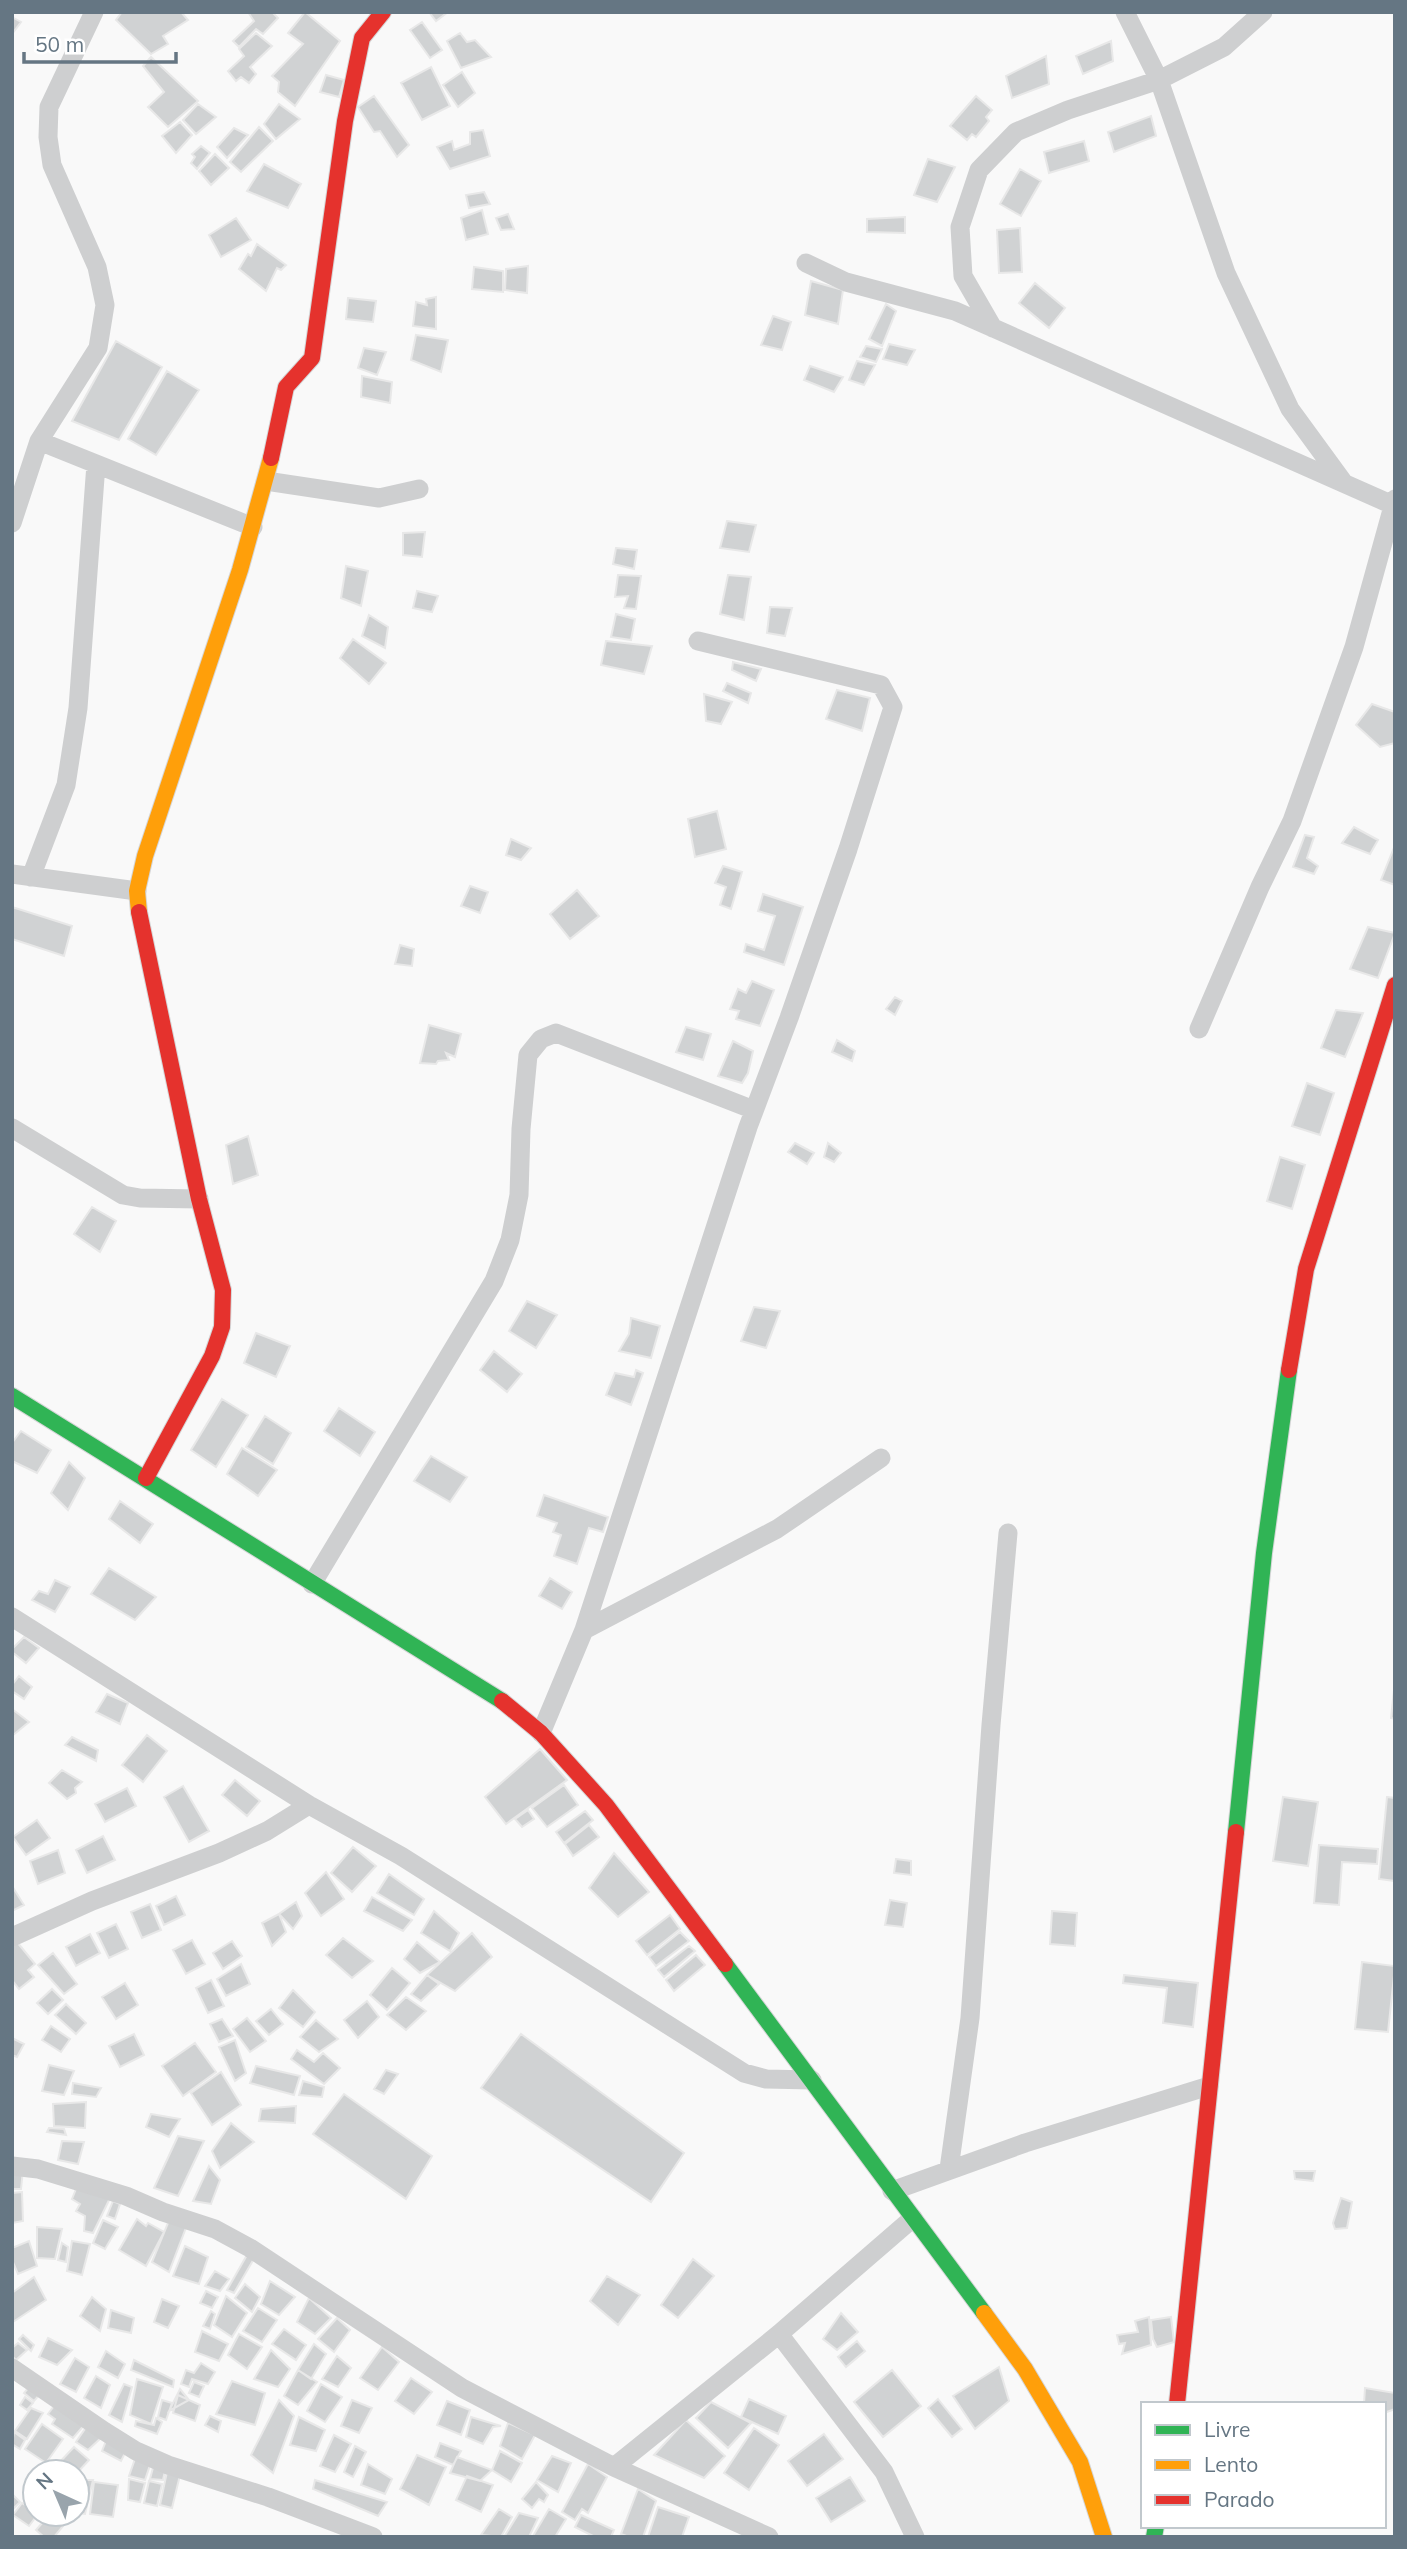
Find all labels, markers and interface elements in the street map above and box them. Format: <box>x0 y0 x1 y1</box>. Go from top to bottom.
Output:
scale bar <box>24 21 177 65</box>
text: 50 m <box>35 31 84 57</box>
legend <box>1141 2402 1386 2528</box>
text: Livre <box>1204 2416 1251 2442</box>
text: Lento <box>1204 2451 1258 2477</box>
north arrow <box>21 2458 91 2528</box>
text: N <box>31 2467 58 2494</box>
text: Parado <box>1204 2486 1274 2512</box>

